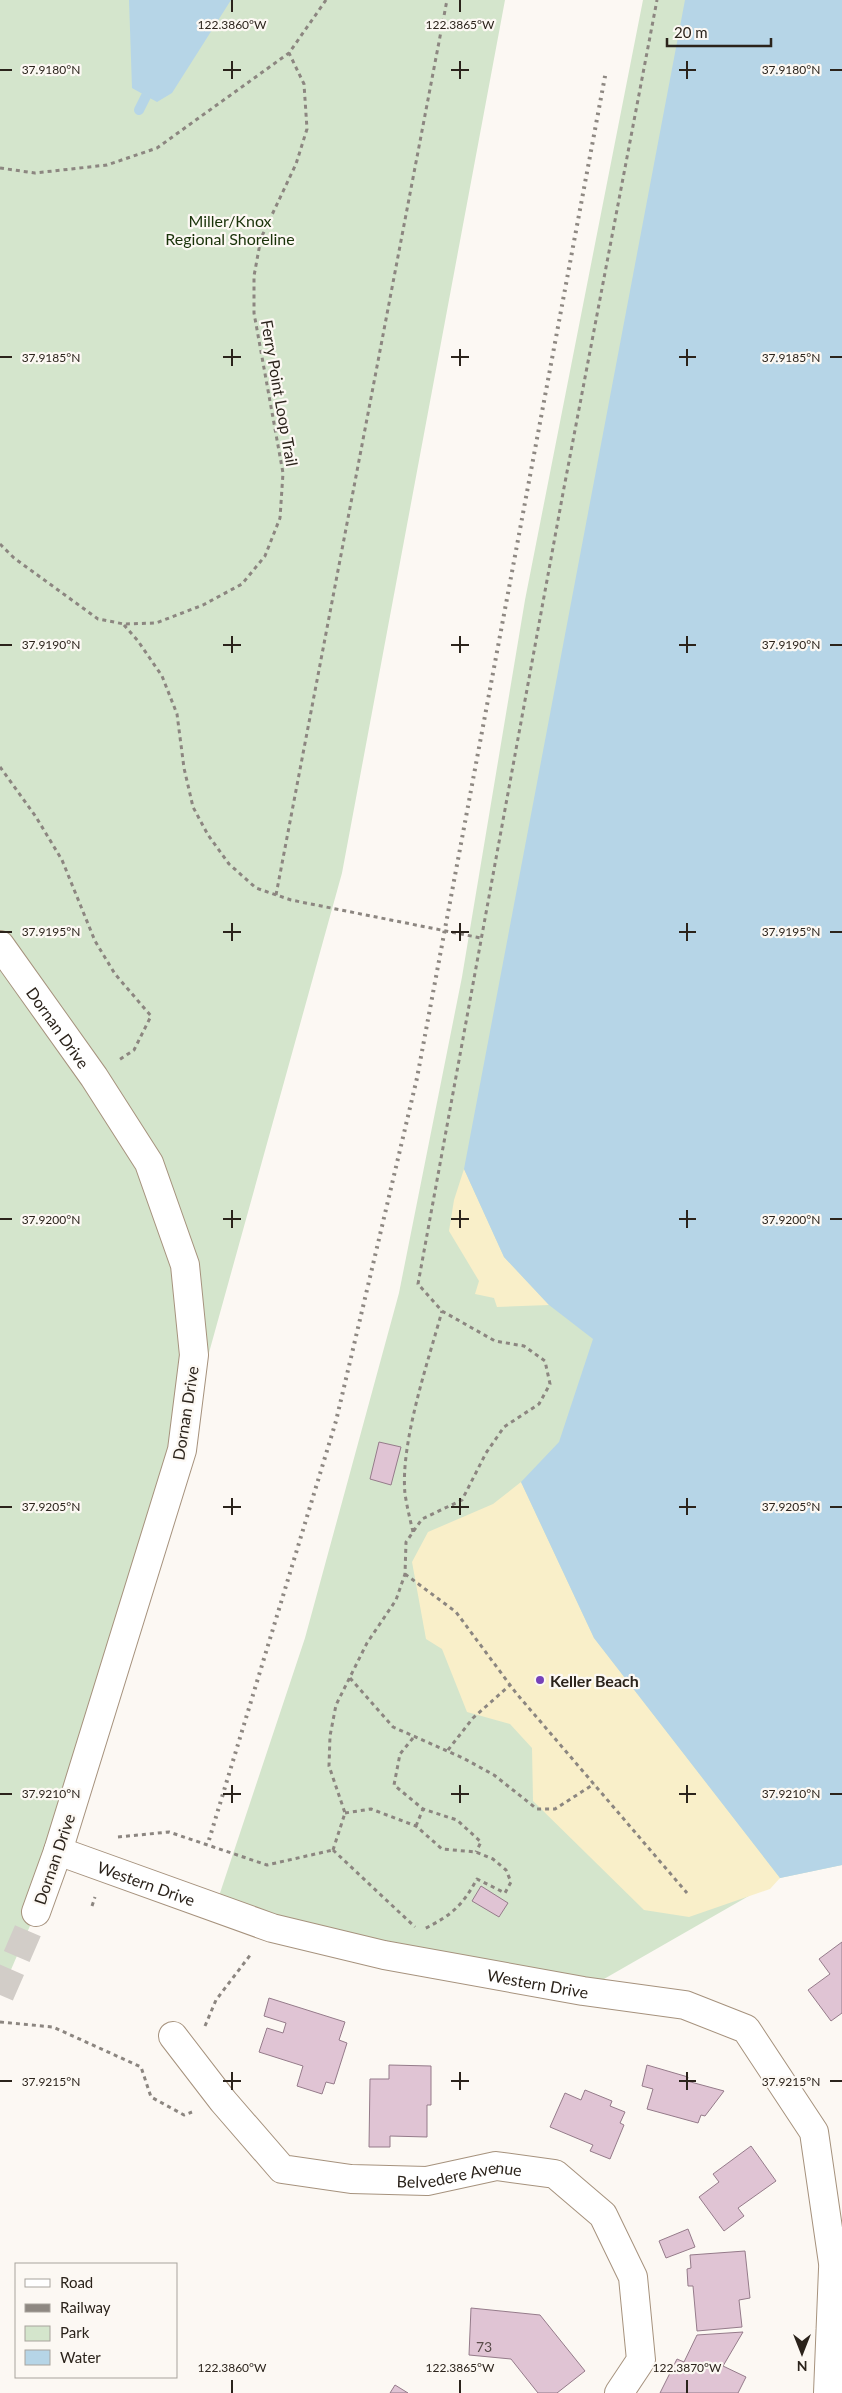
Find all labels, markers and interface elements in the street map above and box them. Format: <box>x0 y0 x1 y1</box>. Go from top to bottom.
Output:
scale bar <box>667 15 771 47</box>
text: 122.3860°W <box>198 17 267 32</box>
text: 122.3865°W <box>426 17 495 32</box>
text: 20 m <box>674 23 708 41</box>
text: 37.9180°N <box>22 62 80 77</box>
text: 37.9180°N <box>762 62 820 77</box>
park label: Miller/Knox Regional Shoreline <box>165 211 295 248</box>
street label: Ferry Point Loop Trail <box>258 318 302 468</box>
text: 37.9185°N <box>22 350 80 365</box>
text: 37.9185°N <box>762 350 820 365</box>
text: 37.9190°N <box>22 637 80 652</box>
text: 37.9190°N <box>762 637 820 652</box>
text: 37.9195°N <box>22 924 80 939</box>
text: 37.9195°N <box>762 924 820 939</box>
street label: Dornan Drive <box>23 983 94 1072</box>
text: 37.9200°N <box>22 1212 80 1227</box>
text: 37.9200°N <box>762 1212 820 1227</box>
street label: Dornan Drive <box>168 1365 202 1461</box>
text: 37.9205°N <box>22 1499 80 1514</box>
text: 37.9205°N <box>762 1499 820 1514</box>
place label: Keller Beach <box>550 1671 639 1690</box>
marker: Keller Beach <box>534 1674 546 1686</box>
text: 37.9210°N <box>22 1786 80 1801</box>
text: 37.9210°N <box>762 1786 820 1801</box>
street label: Dornan Drive <box>30 1811 78 1907</box>
street label: Western Drive <box>95 1857 198 1909</box>
street label: Western Drive <box>486 1964 590 2001</box>
text: 37.9215°N <box>22 2074 80 2089</box>
text: 37.9215°N <box>762 2074 820 2089</box>
street label: Belvedere Avenue <box>397 2157 523 2191</box>
legend <box>15 2263 178 2378</box>
text: Road <box>60 2273 93 2291</box>
text: Railway <box>60 2298 111 2316</box>
text: Park <box>60 2323 90 2341</box>
north arrow <box>777 2328 827 2378</box>
house number: 73 <box>476 2338 492 2355</box>
text: Water <box>60 2348 101 2366</box>
text: N <box>797 2358 807 2375</box>
text: 122.3860°W <box>198 2360 267 2375</box>
text: 122.3865°W <box>426 2360 495 2375</box>
text: 122.3870°W <box>653 2360 722 2375</box>

